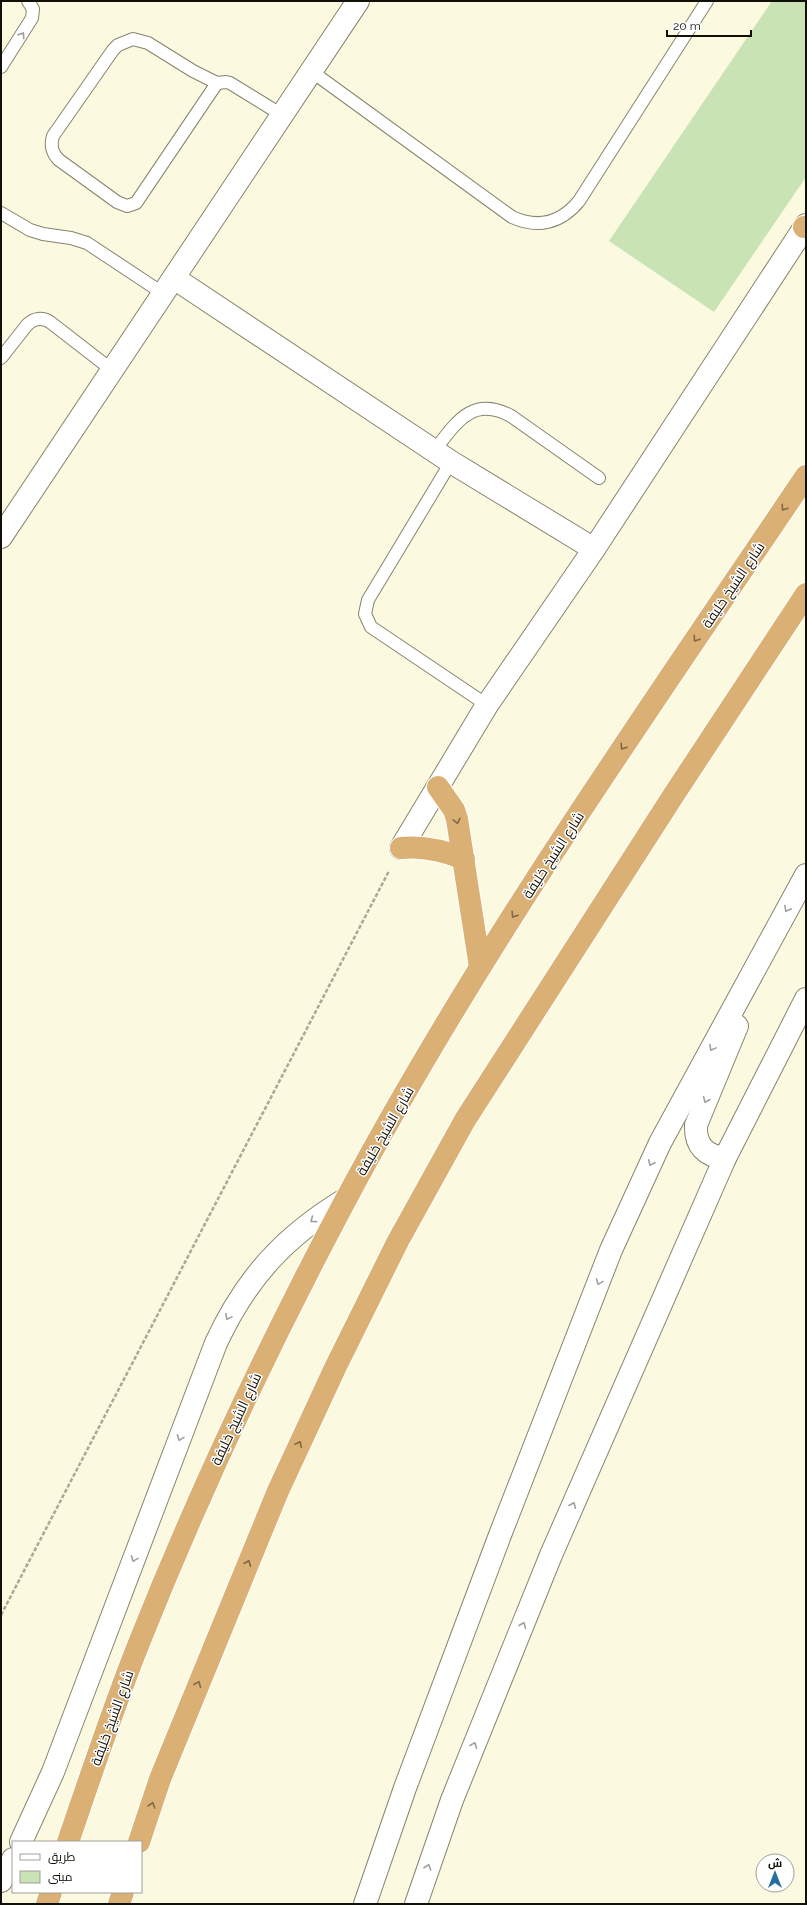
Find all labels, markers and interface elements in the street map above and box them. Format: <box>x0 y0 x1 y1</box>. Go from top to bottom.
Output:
scale bar <box>667 12 751 38</box>
text: 20 m <box>673 19 701 33</box>
one-way arrow <box>17 32 25 39</box>
one-way arrow <box>781 504 789 511</box>
street label: شارع الشيخ خليفة <box>698 539 768 632</box>
one-way arrow <box>694 635 701 642</box>
one-way arrow <box>621 743 628 750</box>
street label: شارع الشيخ خليفة <box>519 809 588 902</box>
one-way arrow <box>452 818 460 824</box>
one-way arrow <box>785 905 792 912</box>
one-way arrow <box>512 911 519 918</box>
one-way arrow <box>709 1044 717 1051</box>
street label: شارع الشيخ خليفة <box>353 1084 418 1179</box>
one-way arrow <box>703 1096 711 1103</box>
one-way arrow <box>648 1158 656 1166</box>
one-way arrow <box>311 1215 318 1222</box>
one-way arrow <box>595 1278 603 1285</box>
one-way arrow <box>226 1313 233 1320</box>
street label: شارع الشيخ خليفة <box>208 1370 265 1468</box>
one-way arrow <box>176 1434 184 1441</box>
one-way arrow <box>294 1441 302 1449</box>
one-way arrow <box>568 1501 576 1508</box>
one-way arrow <box>130 1556 138 1563</box>
one-way arrow <box>243 1560 251 1567</box>
one-way arrow <box>518 1621 526 1628</box>
street label: شارع الشيخ خليفة <box>87 1668 138 1768</box>
one-way arrow <box>193 1680 201 1688</box>
one-way arrow <box>469 1742 477 1750</box>
one-way arrow <box>147 1802 155 1809</box>
legend <box>12 1841 142 1893</box>
text: طريق <box>48 1850 76 1864</box>
north arrow <box>755 1853 795 1893</box>
text: ش <box>768 1857 782 1870</box>
one-way arrow <box>424 1864 432 1871</box>
text: مبنى <box>48 1870 73 1884</box>

